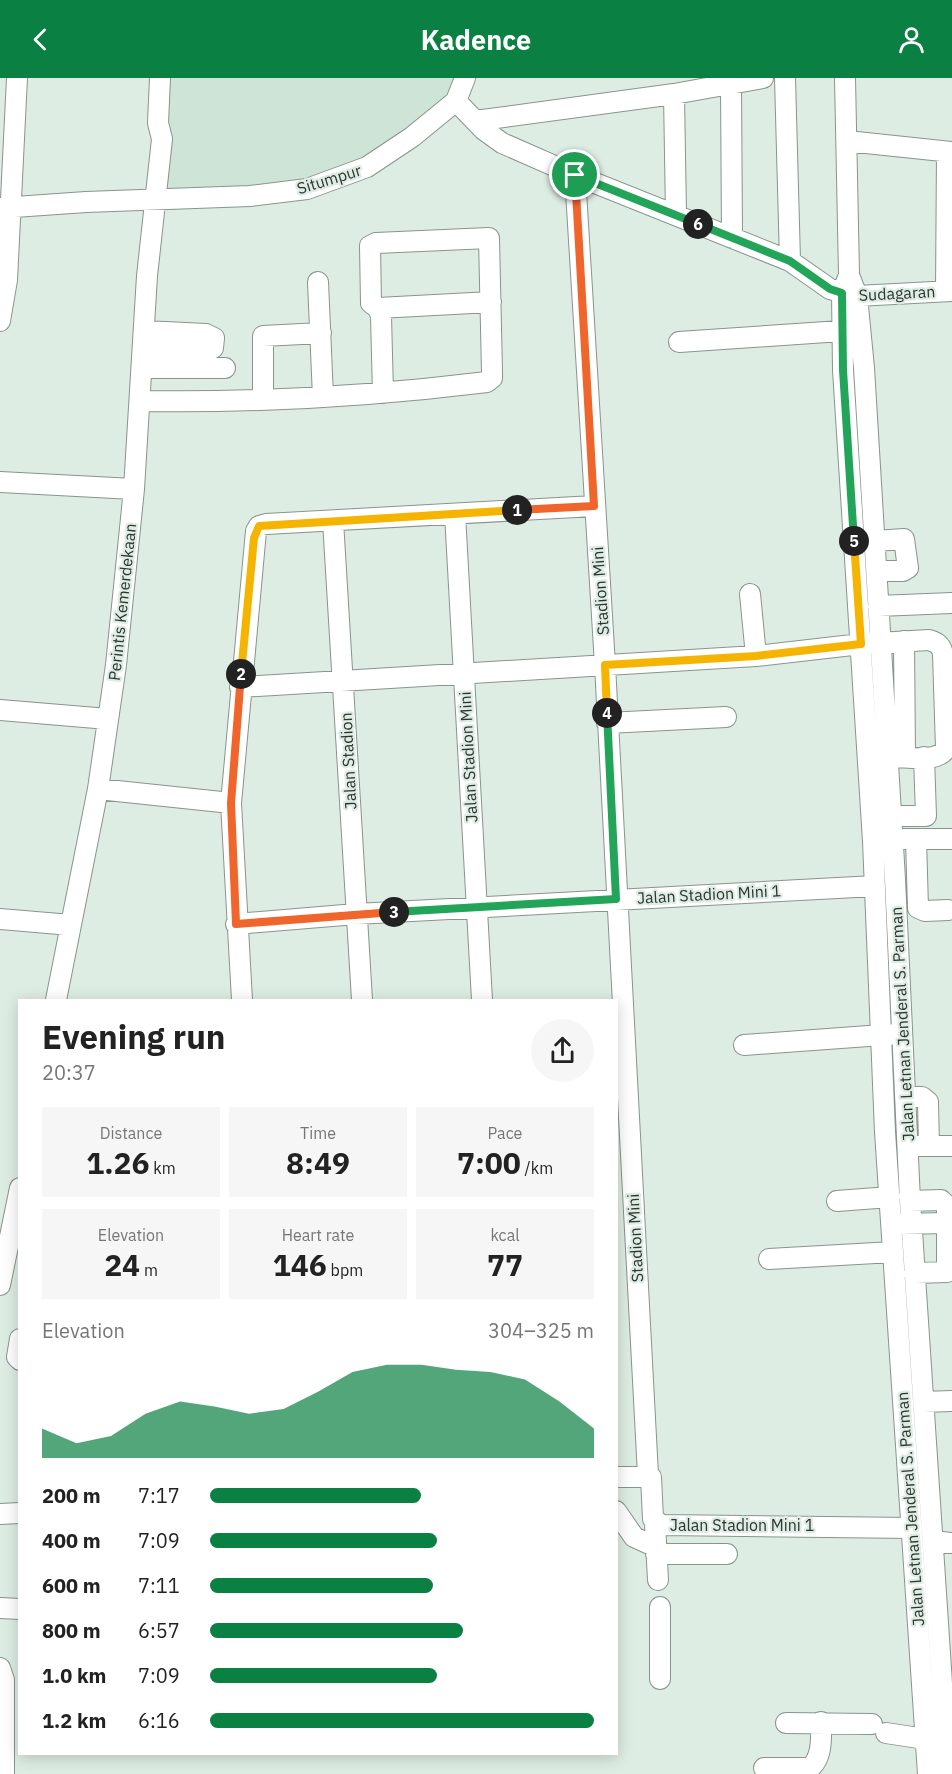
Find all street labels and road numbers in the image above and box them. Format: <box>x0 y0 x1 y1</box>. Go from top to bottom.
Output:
street label: Situmpur <box>294 160 364 198</box>
street label: Sudagaran <box>858 281 936 305</box>
street label: Perintis Kemerdekaan <box>104 522 140 682</box>
street label: Stadion Mini <box>587 546 613 636</box>
street label: Jalan Stadion Mini <box>455 691 481 823</box>
street label: Jalan Stadion <box>335 712 361 810</box>
street label: Jalan Stadion Mini 1 <box>636 880 782 908</box>
street label: Jalan Letnan Jenderal S. Parman <box>886 906 918 1142</box>
street label: Stadion Mini <box>623 1193 647 1283</box>
street label: Jalan Letnan Jenderal S. Parman <box>892 1391 928 1627</box>
street label: Jalan Stadion Mini 1 <box>670 1515 814 1535</box>

